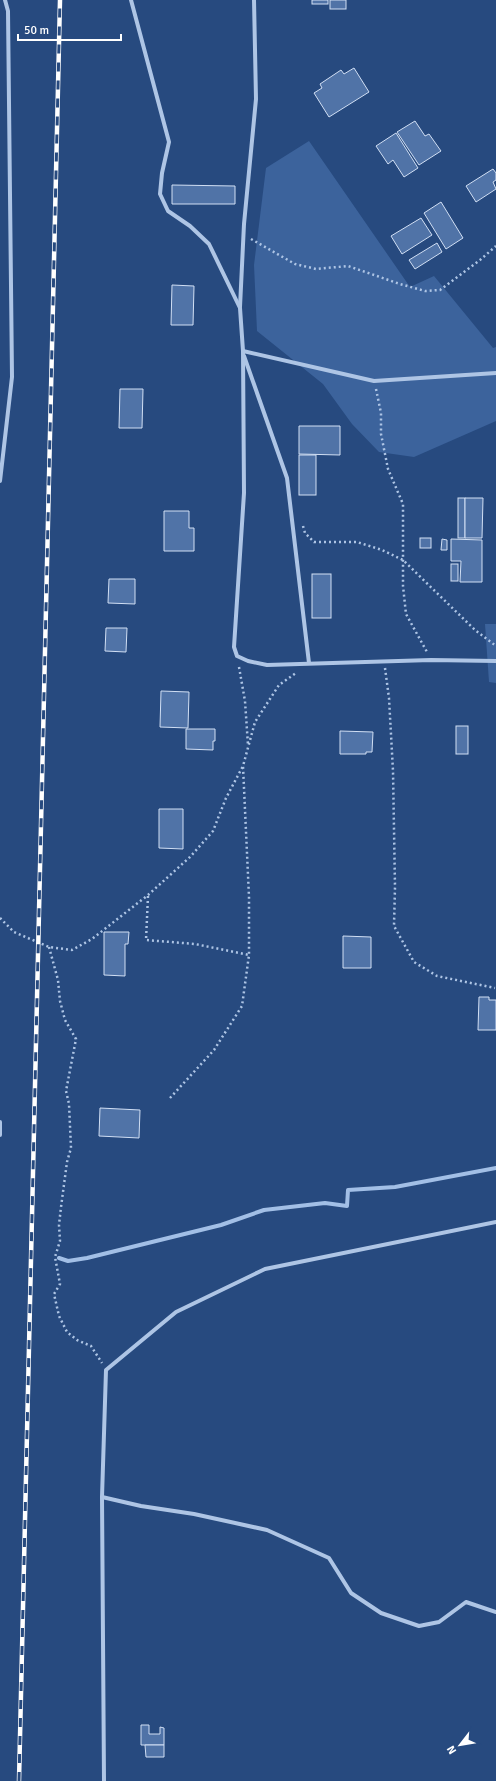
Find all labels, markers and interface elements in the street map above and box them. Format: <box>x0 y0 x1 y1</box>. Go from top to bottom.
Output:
scale bar <box>18 16 121 42</box>
text: 50 m <box>24 23 49 38</box>
north arrow <box>440 1725 480 1765</box>
text: N <box>444 1743 459 1757</box>

